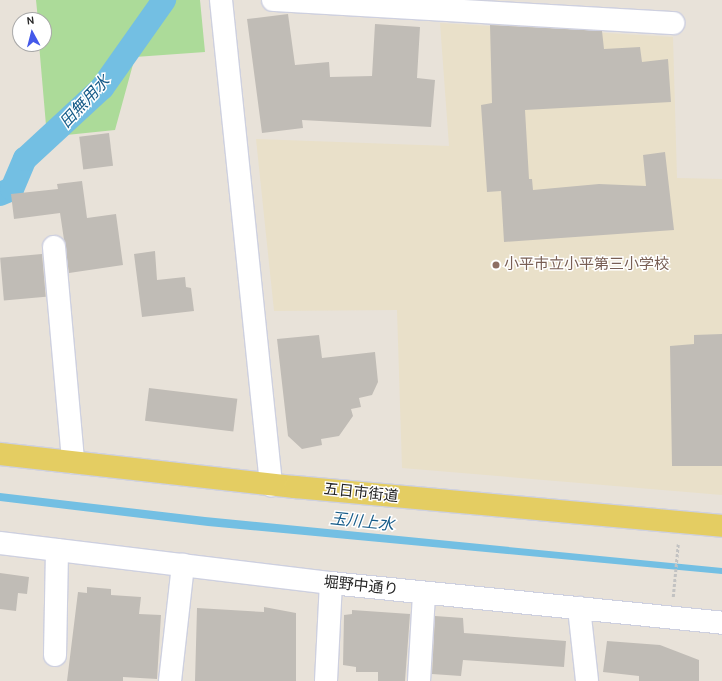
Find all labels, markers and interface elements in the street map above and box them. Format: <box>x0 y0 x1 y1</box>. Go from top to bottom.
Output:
north arrow <box>12 12 52 52</box>
text: N <box>26 14 35 28</box>
water label: 田無用水 <box>56 72 114 132</box>
place label: 小平市立小平第三小学校 <box>504 256 669 274</box>
marker: 小平市立小平第三小学校 <box>491 260 501 270</box>
street label: 五日市街道 <box>323 480 399 506</box>
water label: 玉川上水 <box>329 509 395 535</box>
street label: 堀野中通り <box>323 573 399 599</box>

